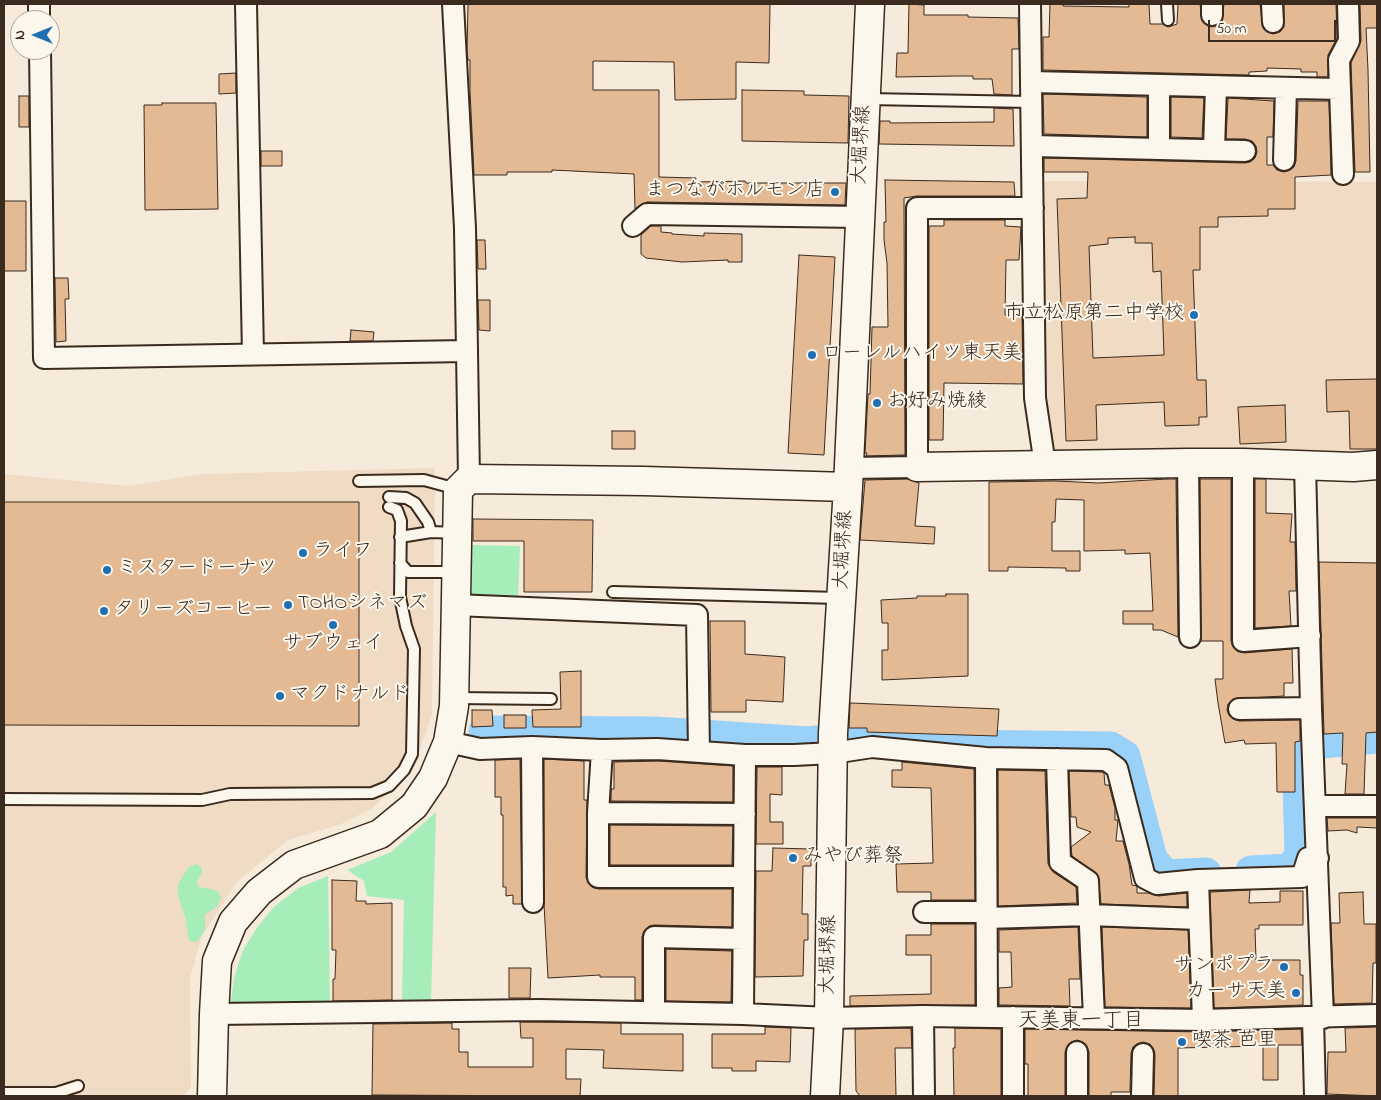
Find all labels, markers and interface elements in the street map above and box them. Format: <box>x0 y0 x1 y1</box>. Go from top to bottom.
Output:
north arrow <box>10 10 60 60</box>
scale bar <box>1211 10 1338 42</box>
text: 50 m <box>1216 18 1246 40</box>
text: N <box>10 30 31 40</box>
street label: 大堀堺線 <box>849 104 877 186</box>
place label: まつながホルモン店 <box>645 180 825 204</box>
marker: まつながホルモン店 <box>829 186 841 198</box>
place label: 市立松原第二中学校 <box>1004 303 1184 327</box>
marker: 市立松原第二中学校 <box>1188 309 1200 321</box>
place label: ローレルハイツ東天美 <box>822 343 1022 367</box>
marker: ローレルハイツ東天美 <box>806 349 818 361</box>
place label: お好み焼綾 <box>887 391 987 415</box>
marker: お好み焼綾 <box>871 397 883 409</box>
street label: 大堀堺線 <box>831 509 859 591</box>
place label: ライフ <box>313 541 373 565</box>
marker: ライフ <box>297 547 309 559</box>
place label: ミスタードーナツ <box>117 558 277 582</box>
marker: ミスタードーナツ <box>101 564 113 576</box>
place label: TOHOシネマズ <box>298 593 427 617</box>
place label: タリーズコーヒー <box>114 599 273 623</box>
marker: TOHOシネマズ <box>282 599 294 611</box>
marker: タリーズコーヒー <box>98 605 110 617</box>
marker: サブウェイ <box>327 619 339 631</box>
place label: サブウェイ <box>283 633 383 657</box>
place label: マクドナルド <box>290 684 410 708</box>
marker: マクドナルド <box>274 690 286 702</box>
place label: みやび葬祭 <box>803 846 903 870</box>
marker: みやび葬祭 <box>787 852 799 864</box>
street label: 大堀堺線 <box>817 915 843 995</box>
place label: サンポプラ <box>1174 955 1274 979</box>
marker: サンポプラ <box>1278 961 1290 973</box>
place label: カーサ天美 <box>1186 981 1286 1005</box>
marker: カーサ天美 <box>1290 987 1302 999</box>
district label: 天美東一丁目 <box>1018 1010 1144 1036</box>
place label: 喫茶 芭里 <box>1192 1030 1277 1054</box>
marker: 喫茶 芭里 <box>1176 1036 1188 1048</box>

